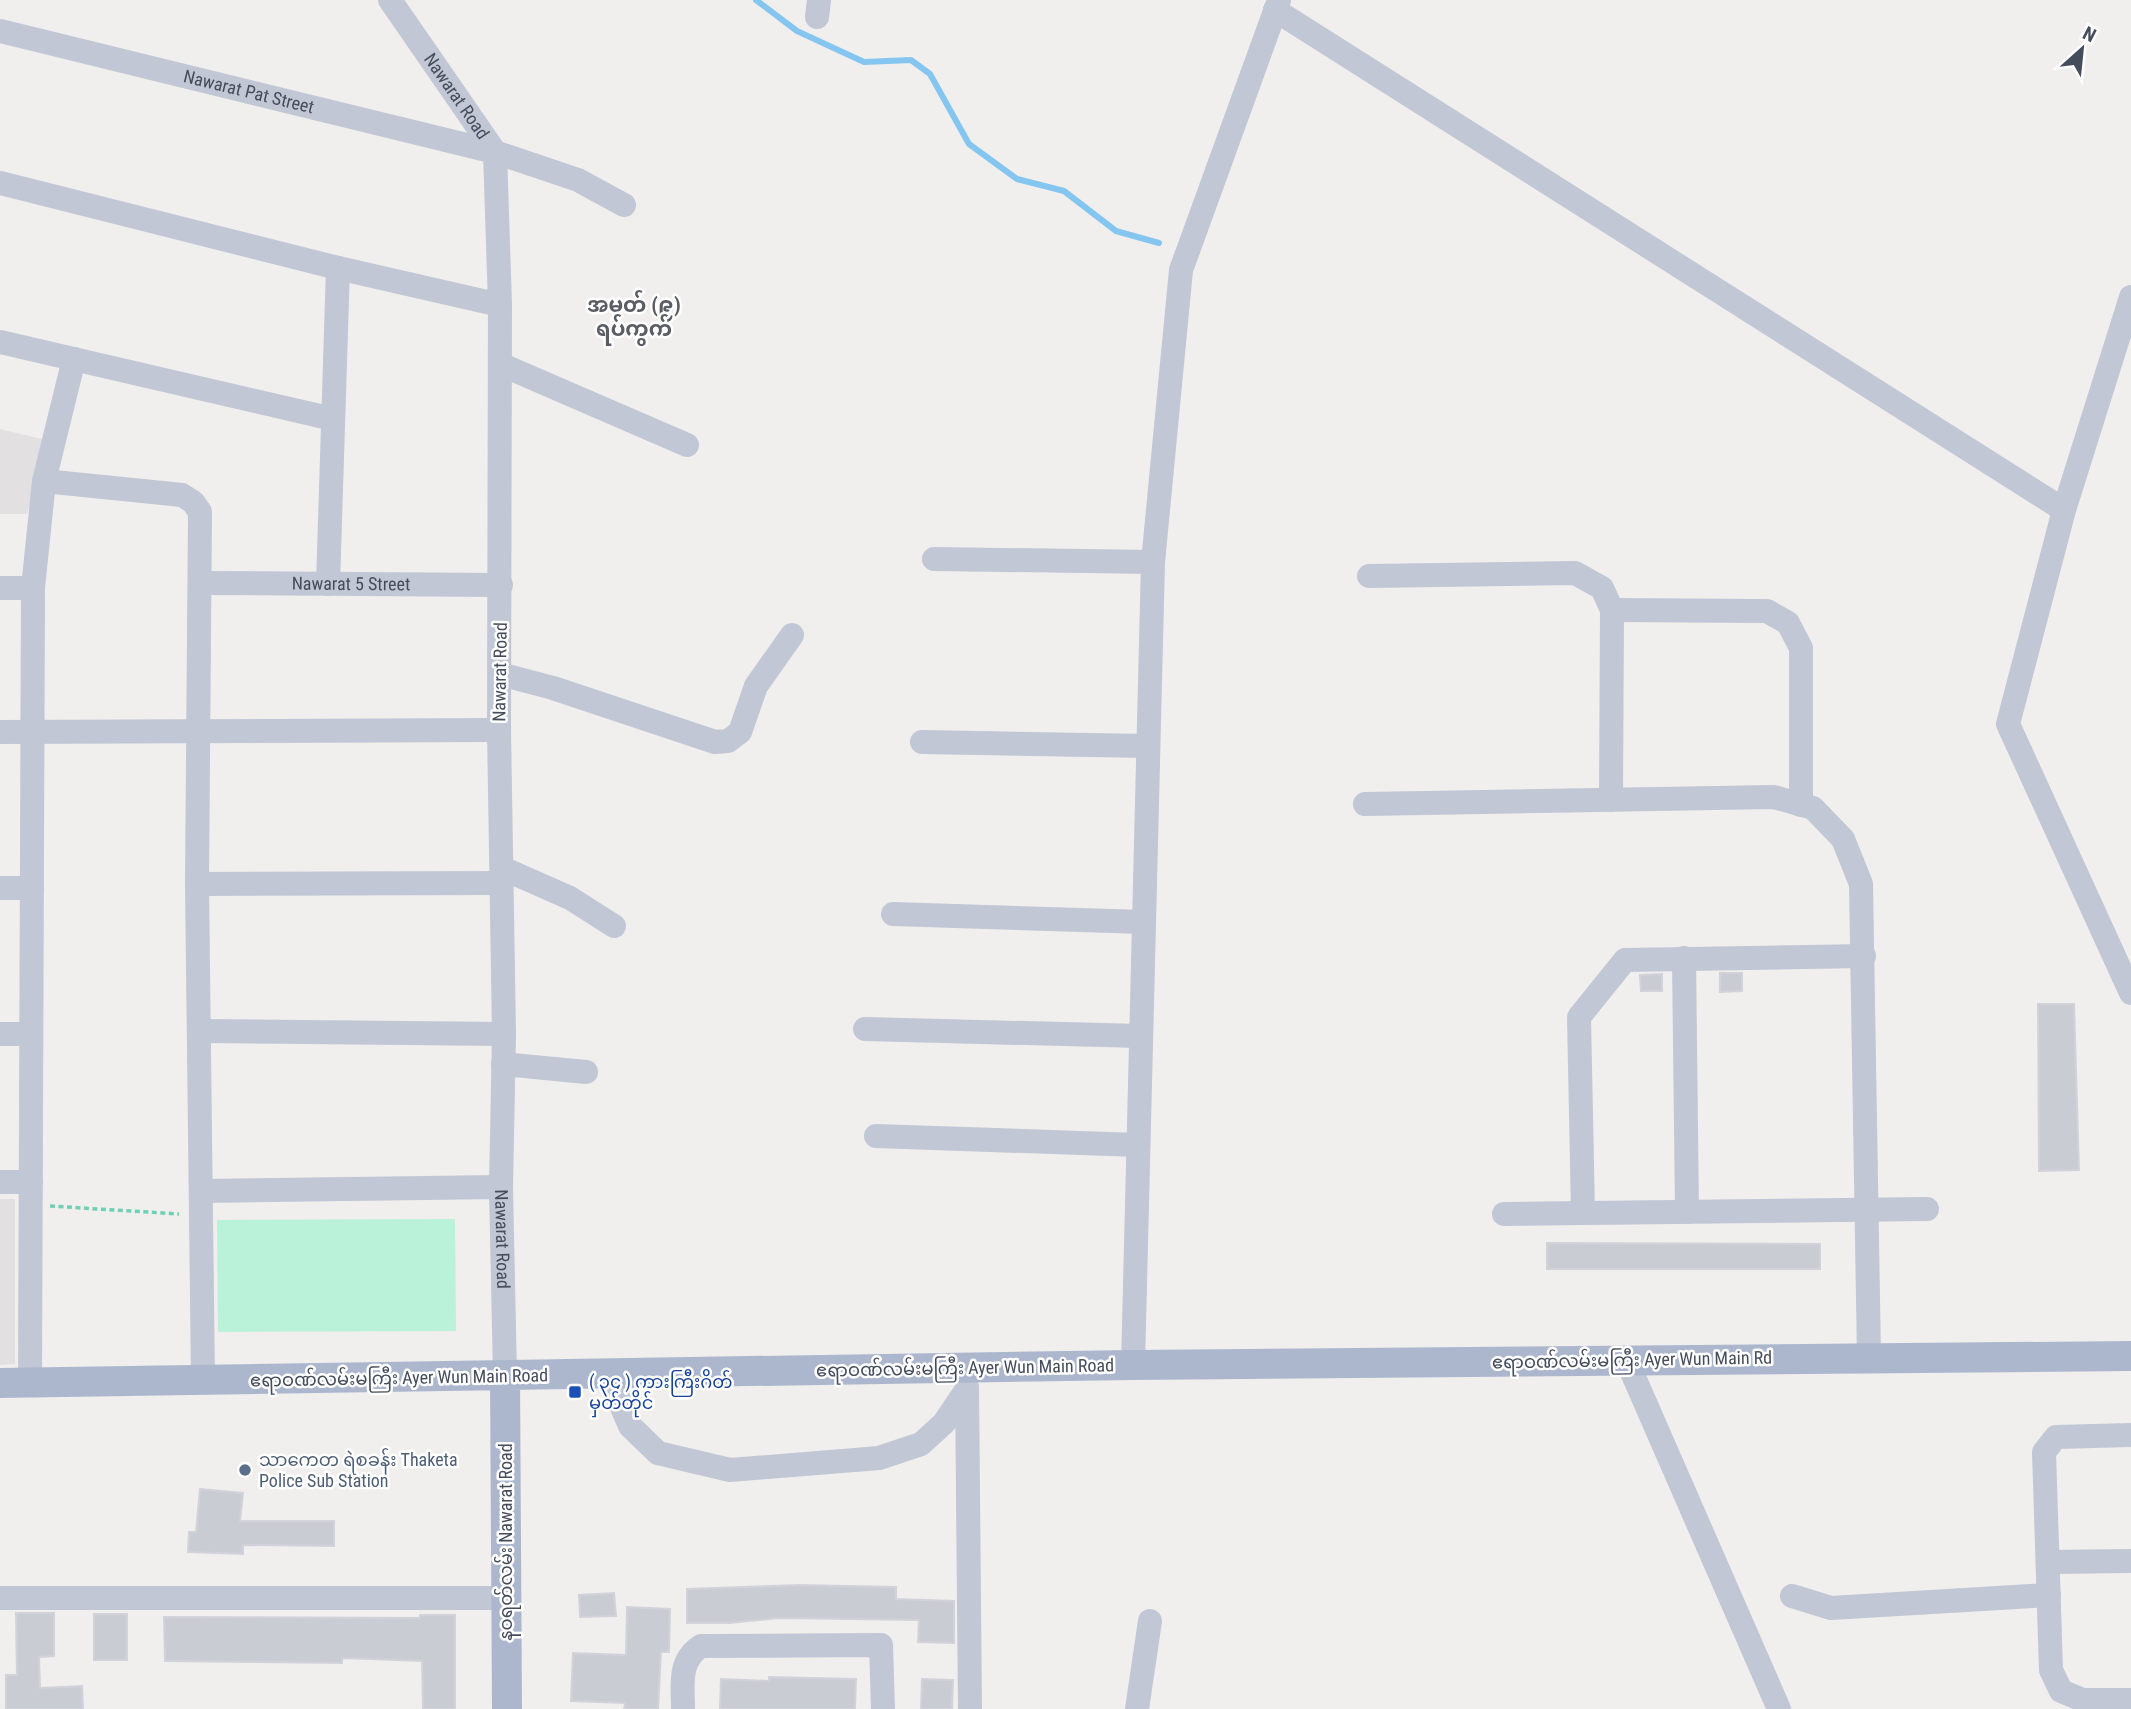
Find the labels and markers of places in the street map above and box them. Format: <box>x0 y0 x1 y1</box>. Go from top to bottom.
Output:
place label: ( ၃၄ ) ကားကြီးဂိတ် မှတ်တိုင် <box>589 1368 733 1418</box>
marker: ( ၃၄ ) ကားကြီးဂိတ် မှတ်တိုင် <box>567 1384 583 1400</box>
place label: သာကေတ ရဲစခန်း Thaketa Police Sub Station <box>259 1447 458 1491</box>
marker: သာကေတ ရဲစခန်း Thaketa Police Sub Station <box>237 1462 253 1478</box>

